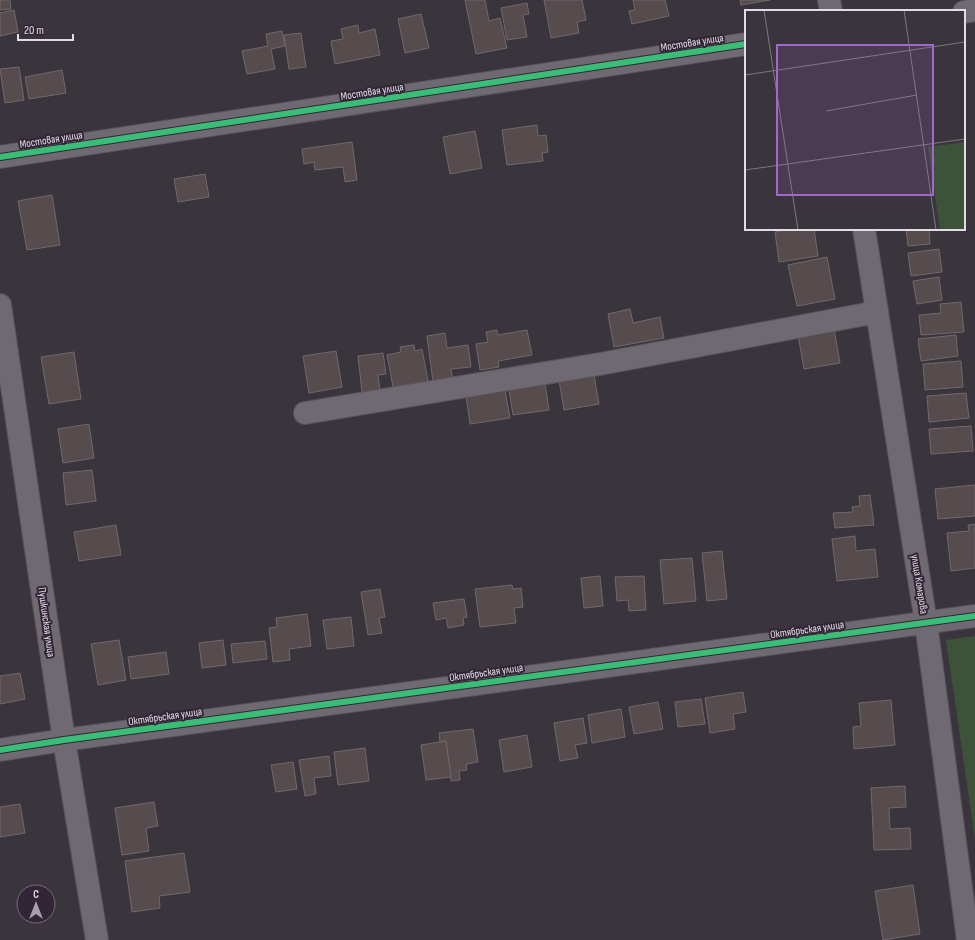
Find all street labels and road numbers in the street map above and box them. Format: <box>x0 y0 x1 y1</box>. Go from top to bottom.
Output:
street label: Мостовая улица <box>660 31 724 54</box>
street label: Мостовая улица <box>340 80 404 103</box>
street label: Мостовая улица <box>19 128 83 151</box>
street label: улица Комарова <box>908 553 931 615</box>
street label: Пушкинская улица <box>35 586 58 658</box>
street label: Октябрьская улица <box>769 618 845 641</box>
street label: Октябрьская улица <box>448 661 524 684</box>
street label: Октябрьская улица <box>127 705 203 728</box>

